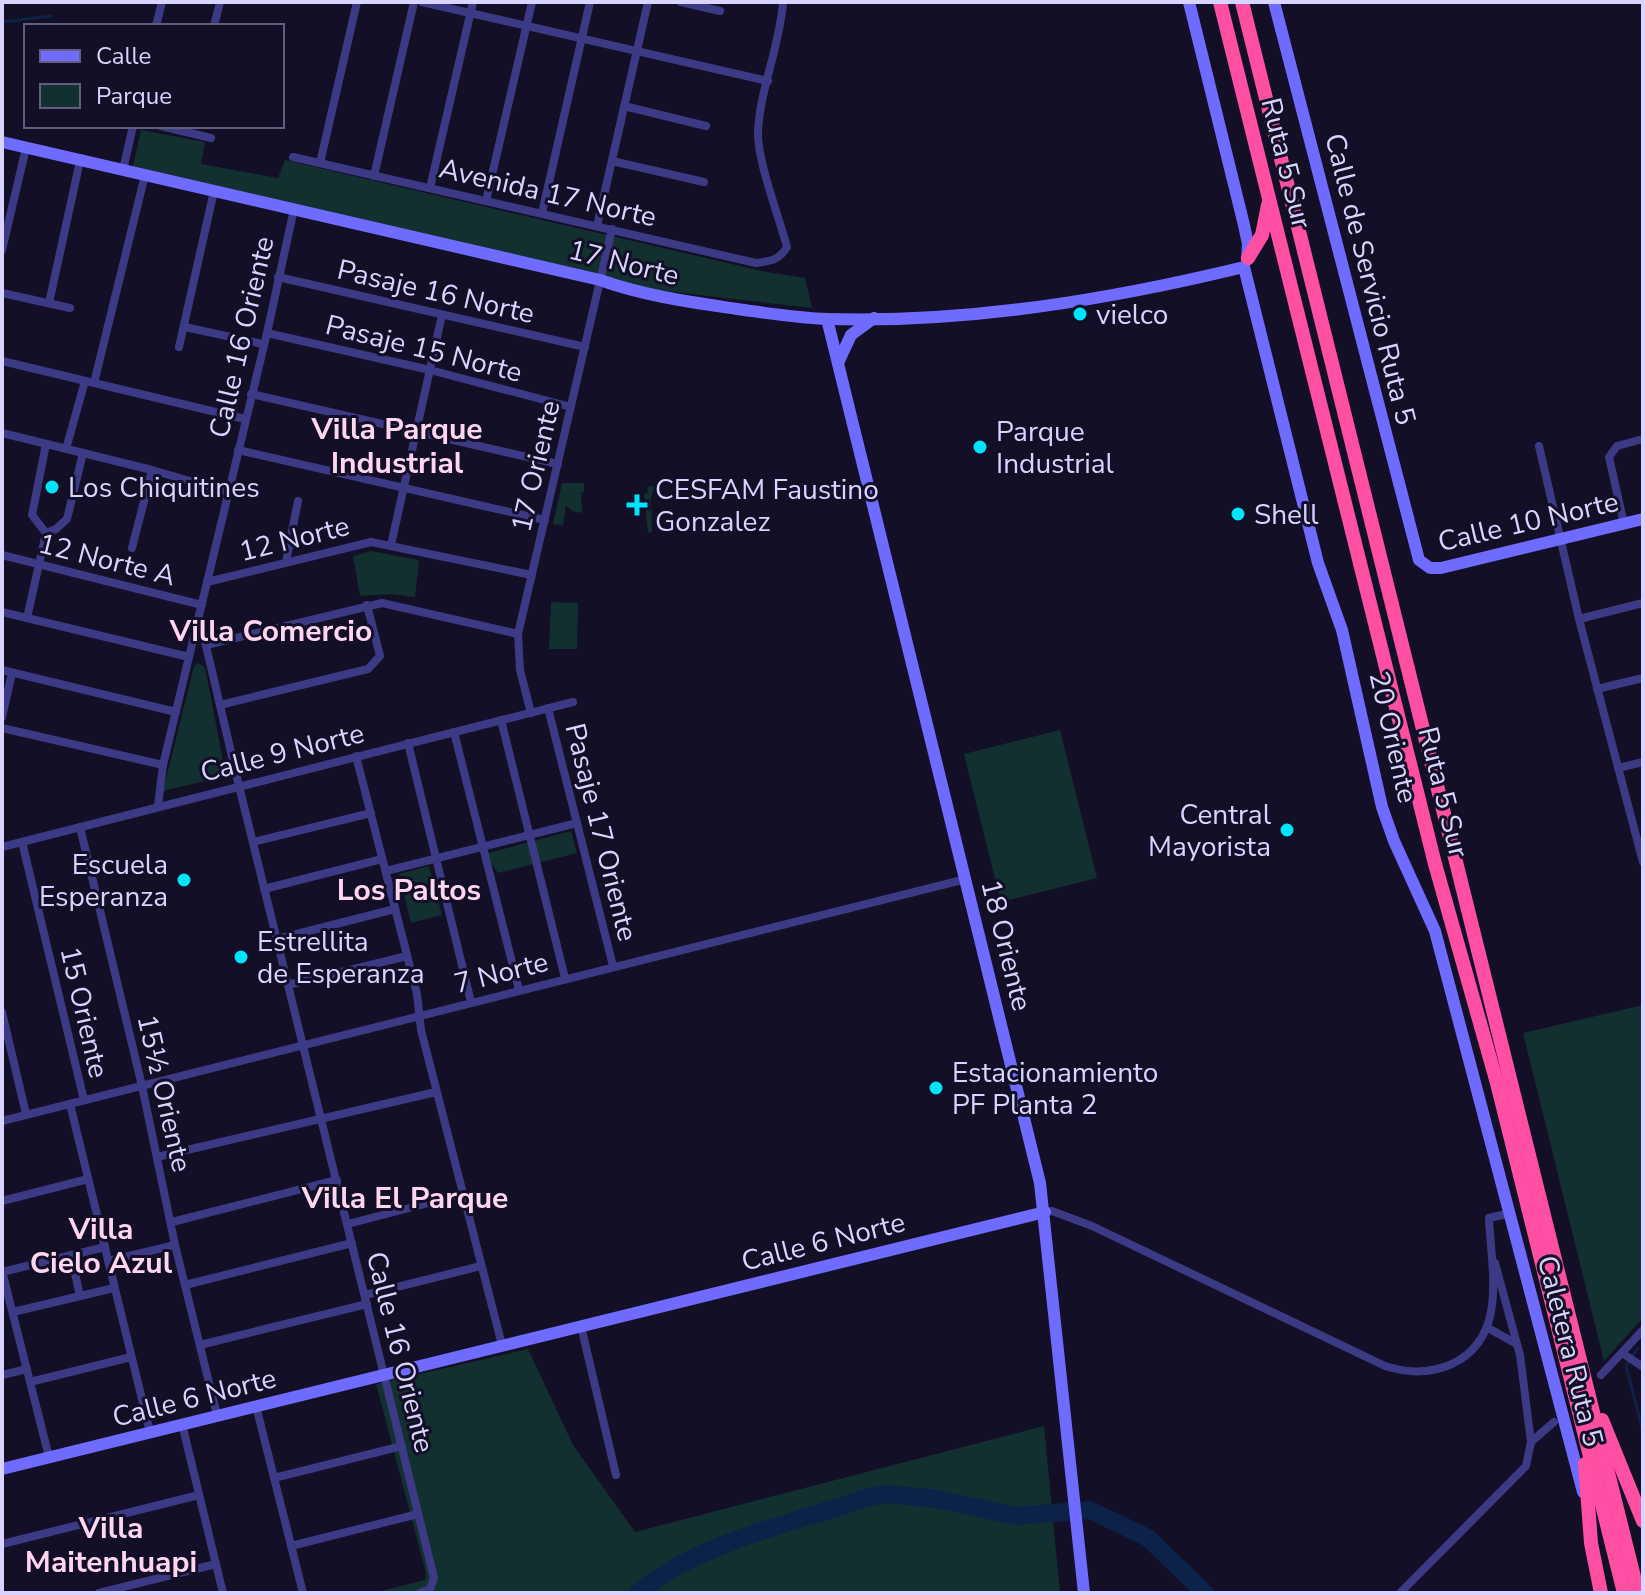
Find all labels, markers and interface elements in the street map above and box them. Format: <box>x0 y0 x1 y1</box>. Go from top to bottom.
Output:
legend <box>24 24 284 128</box>
text: Calle <box>96 40 151 72</box>
text: Parque <box>96 80 172 112</box>
street label: Ruta 5 Sur <box>1251 94 1321 232</box>
street label: Calle de Servicio Ruta 5 <box>1315 129 1425 429</box>
street label: Avenida 17 Norte <box>435 149 660 236</box>
street label: 17 Norte <box>565 231 683 295</box>
street label: Calle 16 Oriente <box>200 233 284 442</box>
street label: Pasaje 16 Norte <box>333 251 538 333</box>
place label: vielco <box>1096 296 1168 334</box>
marker: vielco <box>1071 305 1089 323</box>
street label: Pasaje 15 Norte <box>321 306 526 392</box>
street label: 17 Oriente <box>502 397 570 536</box>
district label: Villa Parque Industrial <box>310 409 483 484</box>
place label: Parque Industrial <box>996 413 1115 483</box>
marker: Parque Industrial <box>971 438 989 456</box>
place label: Los Chiquitines <box>68 469 260 507</box>
place label: CESFAM Faustino Gonzalez <box>655 471 879 541</box>
marker: Los Chiquitines <box>43 478 61 496</box>
street label: Calle 10 Norte <box>1434 483 1622 561</box>
marker: CESFAM Faustino Gonzalez <box>626 494 648 516</box>
place label: Shell <box>1254 496 1319 534</box>
marker: Shell <box>1229 505 1247 523</box>
street label: 12 Norte <box>235 507 353 571</box>
street label: 12 Norte A <box>34 525 179 595</box>
district label: Villa Comercio <box>169 611 372 652</box>
street label: 20 Oriente <box>1359 668 1427 807</box>
street label: Calle 9 Norte <box>196 714 368 792</box>
street label: Pasaje 17 Oriente <box>556 719 646 945</box>
street label: Ruta 5 Sur <box>1408 723 1478 861</box>
place label: Central Mayorista <box>1148 796 1272 866</box>
marker: Central Mayorista <box>1278 821 1296 839</box>
place label: Escuela Esperanza <box>39 846 168 916</box>
district label: Los Paltos <box>337 870 481 911</box>
marker: Escuela Esperanza <box>175 871 193 889</box>
street label: 18 Oriente <box>971 876 1041 1015</box>
place label: Estrellita de Esperanza <box>257 923 425 993</box>
street label: 15 Oriente <box>50 943 118 1082</box>
street label: 7 Norte <box>450 943 552 1003</box>
marker: Estrellita de Esperanza <box>232 948 250 966</box>
street label: 15½ Oriente <box>127 1011 201 1176</box>
place label: Estacionamiento PF Planta 2 <box>952 1054 1158 1124</box>
marker: Estacionamiento PF Planta 2 <box>927 1079 945 1097</box>
district label: Villa El Parque <box>301 1178 508 1219</box>
street label: Calle 6 Norte <box>737 1203 909 1281</box>
district label: Villa Cielo Azul <box>30 1209 173 1284</box>
street label: Calle 16 Oriente <box>357 1248 443 1457</box>
street label: Caletera Ruta 5 <box>1528 1252 1612 1451</box>
street label: Calle 6 Norte <box>108 1359 280 1437</box>
district label: Villa Maitenhuapi <box>25 1508 197 1583</box>

